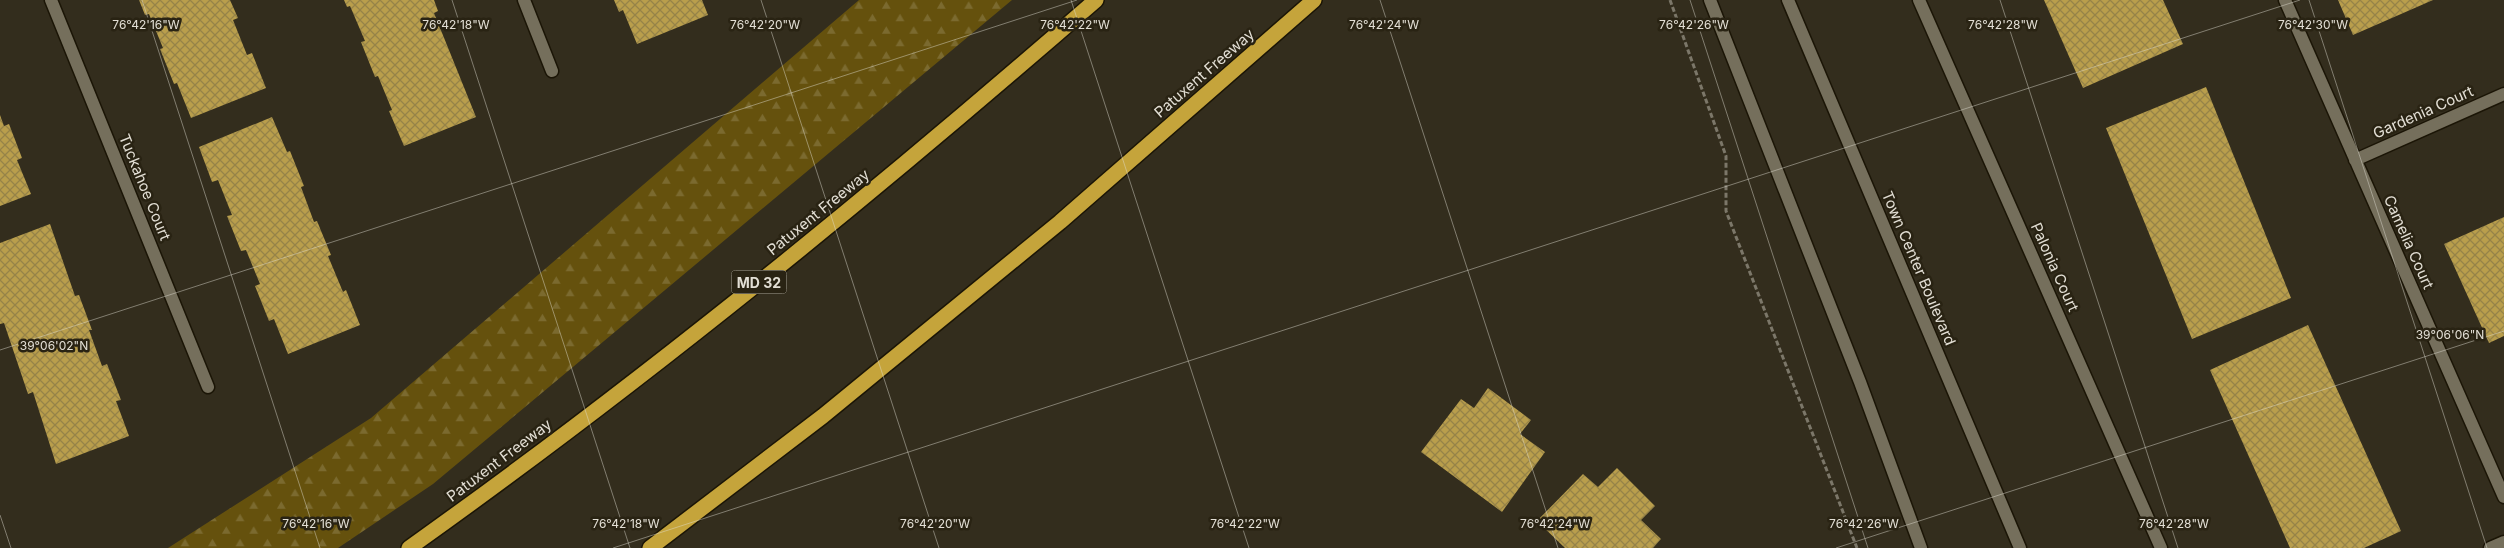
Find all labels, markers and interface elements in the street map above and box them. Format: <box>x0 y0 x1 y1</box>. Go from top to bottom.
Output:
text: 76°42'16"W <box>112 17 180 32</box>
text: 76°42'18"W <box>422 17 490 32</box>
text: 76°42'20"W <box>730 17 800 32</box>
text: 76°42'22"W <box>1040 17 1110 32</box>
text: 76°42'24"W <box>1349 17 1419 32</box>
text: 76°42'26"W <box>1659 17 1729 32</box>
text: 76°42'28"W <box>1968 17 2038 32</box>
text: 76°42'30"W <box>2278 17 2348 32</box>
street label: Patuxent Freeway <box>1150 24 1258 122</box>
street label: Gardenia Court <box>2370 81 2476 143</box>
street label: Tuckahoe Court <box>115 131 175 243</box>
street label: Patuxent Freeway <box>763 165 873 259</box>
street label: Town Center Boulevard <box>1878 188 1960 348</box>
street label: Camelia Court <box>2380 192 2438 292</box>
street label: Palonia Court <box>2027 220 2083 315</box>
road number: MD 32 <box>732 270 786 294</box>
text: 39°06'06"N <box>2416 327 2484 342</box>
text: 39°06'02"N <box>20 338 88 353</box>
street label: Patuxent Freeway <box>443 414 556 506</box>
text: 76°42'16"W <box>282 516 350 531</box>
text: 76°42'18"W <box>592 516 660 531</box>
text: 76°42'20"W <box>900 516 970 531</box>
text: 76°42'22"W <box>1210 516 1280 531</box>
text: 76°42'24"W <box>1520 516 1590 531</box>
text: 76°42'26"W <box>1829 516 1899 531</box>
text: 76°42'28"W <box>2139 516 2209 531</box>

